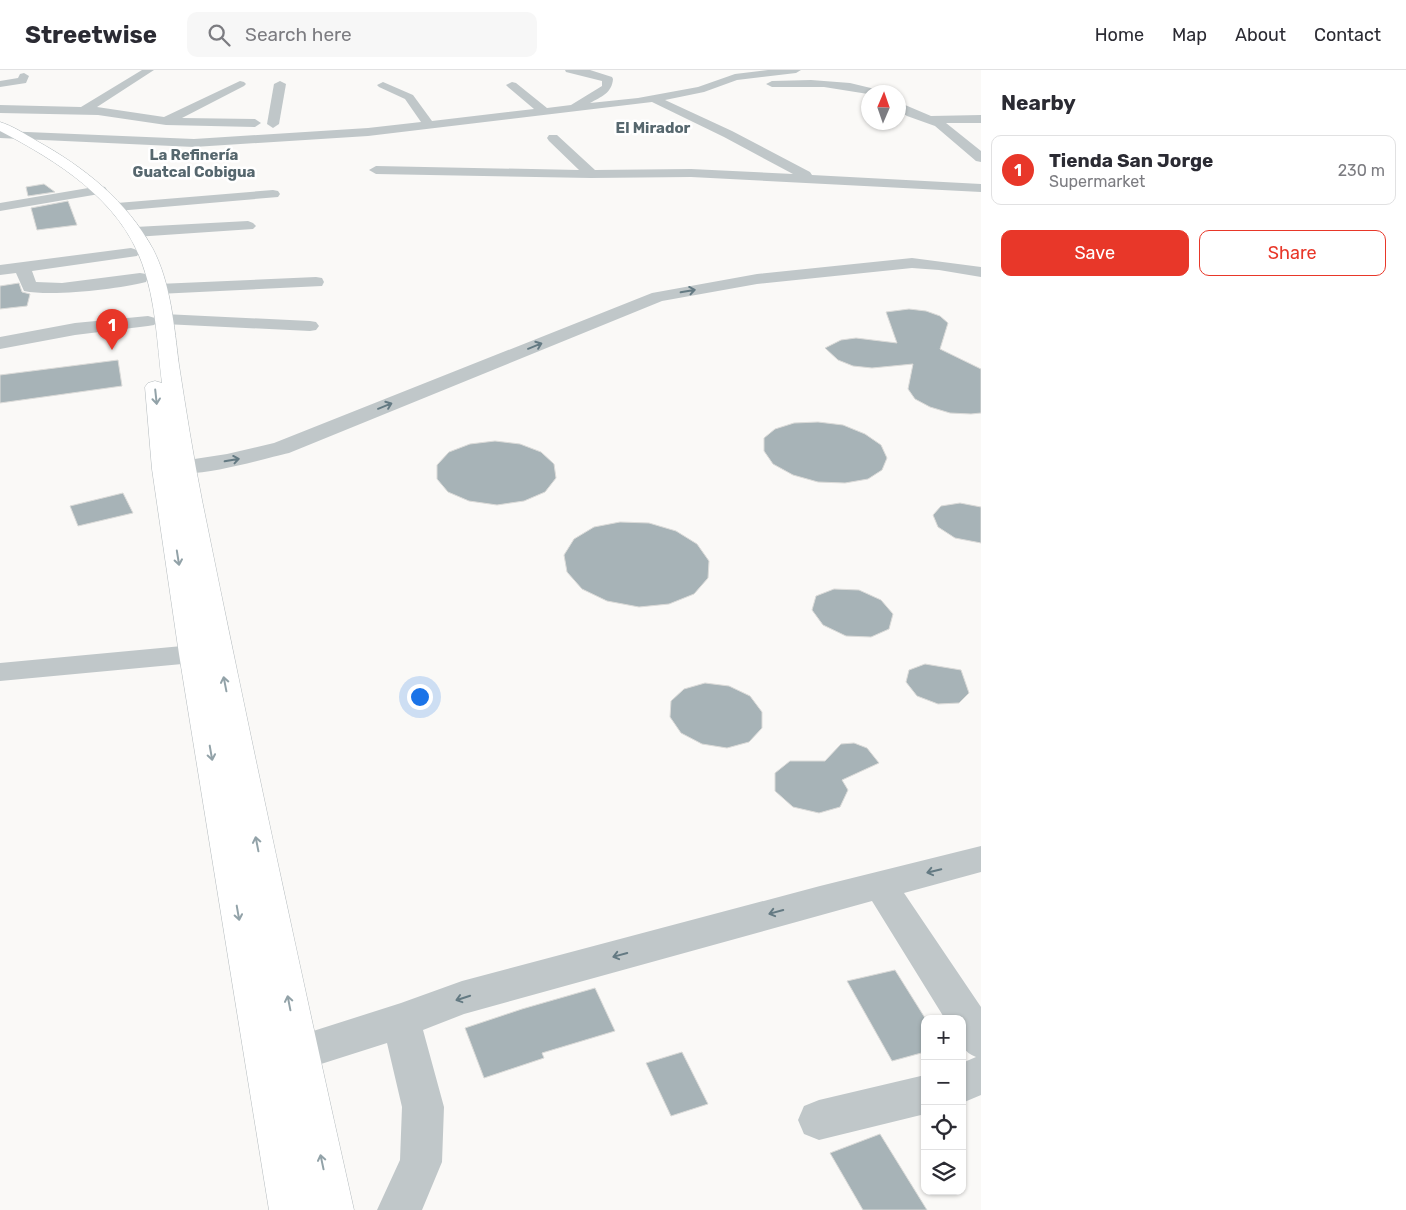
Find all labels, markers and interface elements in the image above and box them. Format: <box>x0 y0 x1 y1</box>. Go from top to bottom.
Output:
search box <box>187 12 537 57</box>
text: Streetwise <box>25 21 157 49</box>
icon: search <box>205 21 233 49</box>
text: Search here <box>245 23 352 46</box>
text: Home <box>1095 24 1144 46</box>
text: Map <box>1172 24 1207 46</box>
text: About <box>1235 24 1286 46</box>
text: Contact <box>1314 24 1381 46</box>
north arrow <box>861 85 906 130</box>
text: Nearby <box>1001 90 1076 115</box>
district label: El Mirador <box>616 119 691 137</box>
district label: La Refinería Guatcal Cobigua <box>133 146 256 181</box>
text: Tienda San Jorge <box>1049 149 1213 172</box>
text: 1 <box>1014 161 1022 180</box>
text: 230 m <box>1338 161 1385 180</box>
text: Supermarket <box>1049 172 1145 191</box>
button: Save <box>1001 230 1189 276</box>
button: Share <box>1199 230 1386 276</box>
one-way arrow <box>680 286 696 296</box>
pin: 1 <box>96 309 128 350</box>
one-way arrow <box>527 341 543 350</box>
one-way arrow <box>151 389 160 405</box>
one-way arrow <box>377 401 392 411</box>
one-way arrow <box>223 454 239 464</box>
one-way arrow <box>173 550 183 566</box>
one-way arrow <box>220 677 230 693</box>
your location <box>407 684 433 710</box>
one-way arrow <box>206 744 216 760</box>
one-way arrow <box>252 836 262 852</box>
one-way arrow <box>926 867 942 876</box>
one-way arrow <box>234 905 244 921</box>
one-way arrow <box>769 907 785 917</box>
one-way arrow <box>612 950 628 960</box>
one-way arrow <box>456 994 471 1003</box>
one-way arrow <box>284 996 294 1012</box>
map controls <box>921 1015 966 1195</box>
button: + <box>921 1015 966 1060</box>
button: − <box>921 1060 966 1105</box>
button: locate <box>921 1105 966 1150</box>
button: layers <box>921 1150 966 1195</box>
one-way arrow <box>317 1155 326 1171</box>

